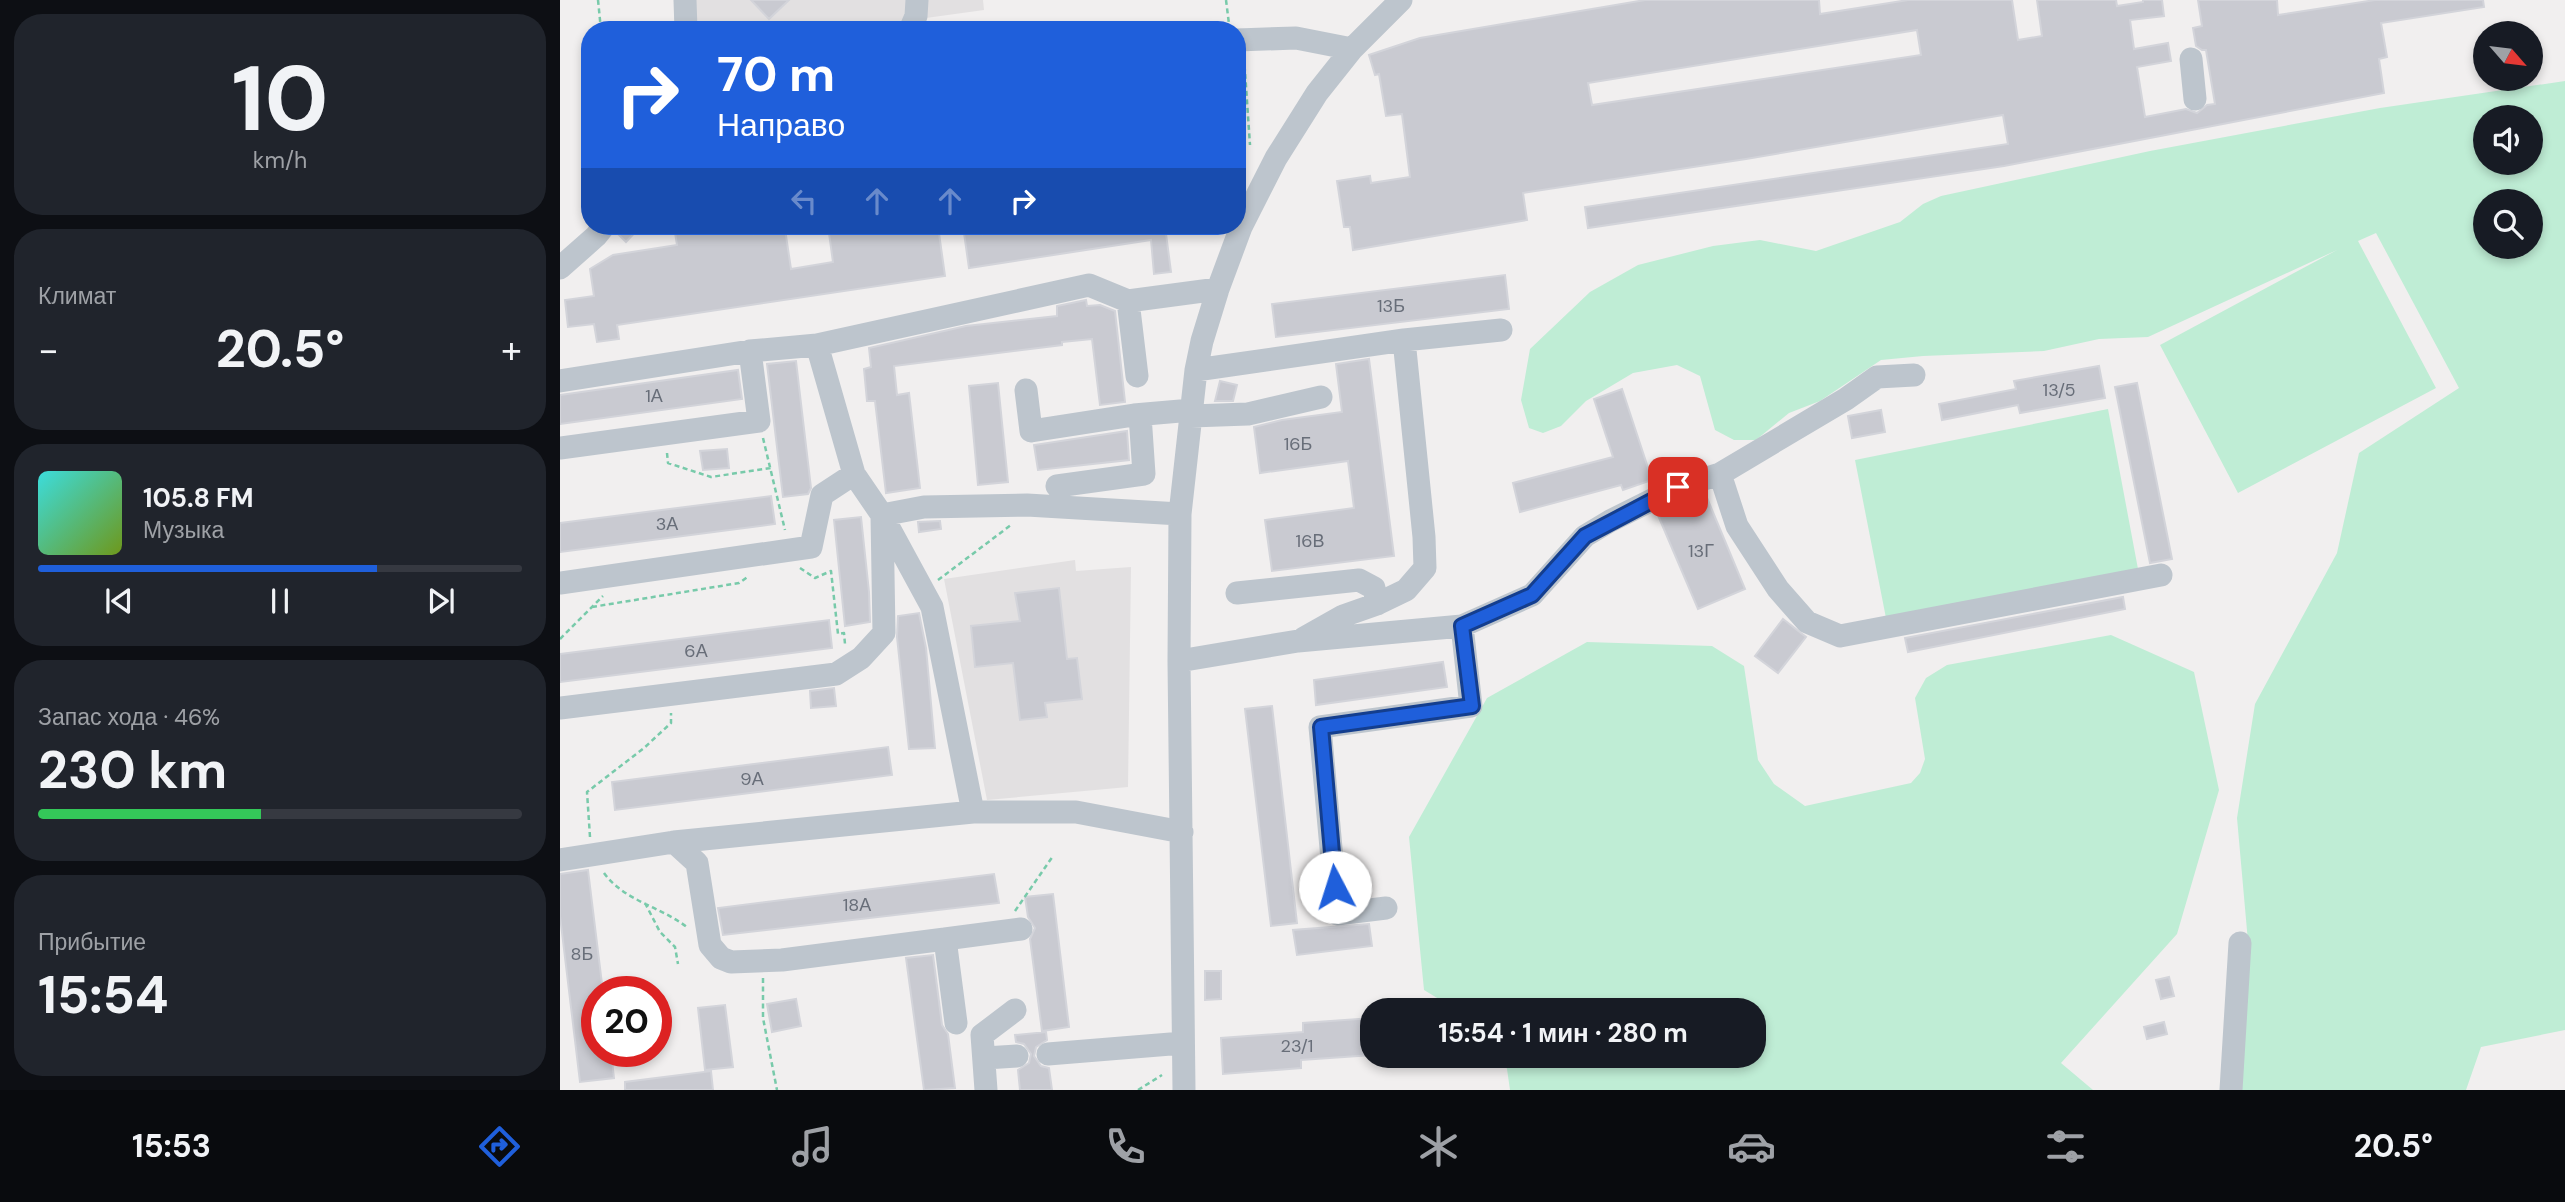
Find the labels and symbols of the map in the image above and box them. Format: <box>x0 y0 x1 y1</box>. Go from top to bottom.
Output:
north arrow <box>2473 21 2543 91</box>
house number: 13Б <box>1377 294 1405 318</box>
house number: 13/5 <box>2043 378 2075 402</box>
house number: 1А <box>645 384 663 408</box>
house number: 16Б <box>1284 432 1312 456</box>
pin <box>1648 457 1708 517</box>
house number: 3А <box>656 512 678 536</box>
house number: 16В <box>1296 529 1324 553</box>
house number: 13Г <box>1688 539 1714 563</box>
house number: 6А <box>684 639 708 663</box>
house number: 9А <box>740 767 764 791</box>
position arrow <box>1298 850 1372 924</box>
house number: 18А <box>843 893 871 917</box>
house number: 8Б <box>571 942 593 966</box>
speed limit sign: 20 <box>581 976 672 1067</box>
house number: 23/1 <box>1281 1034 1313 1058</box>

